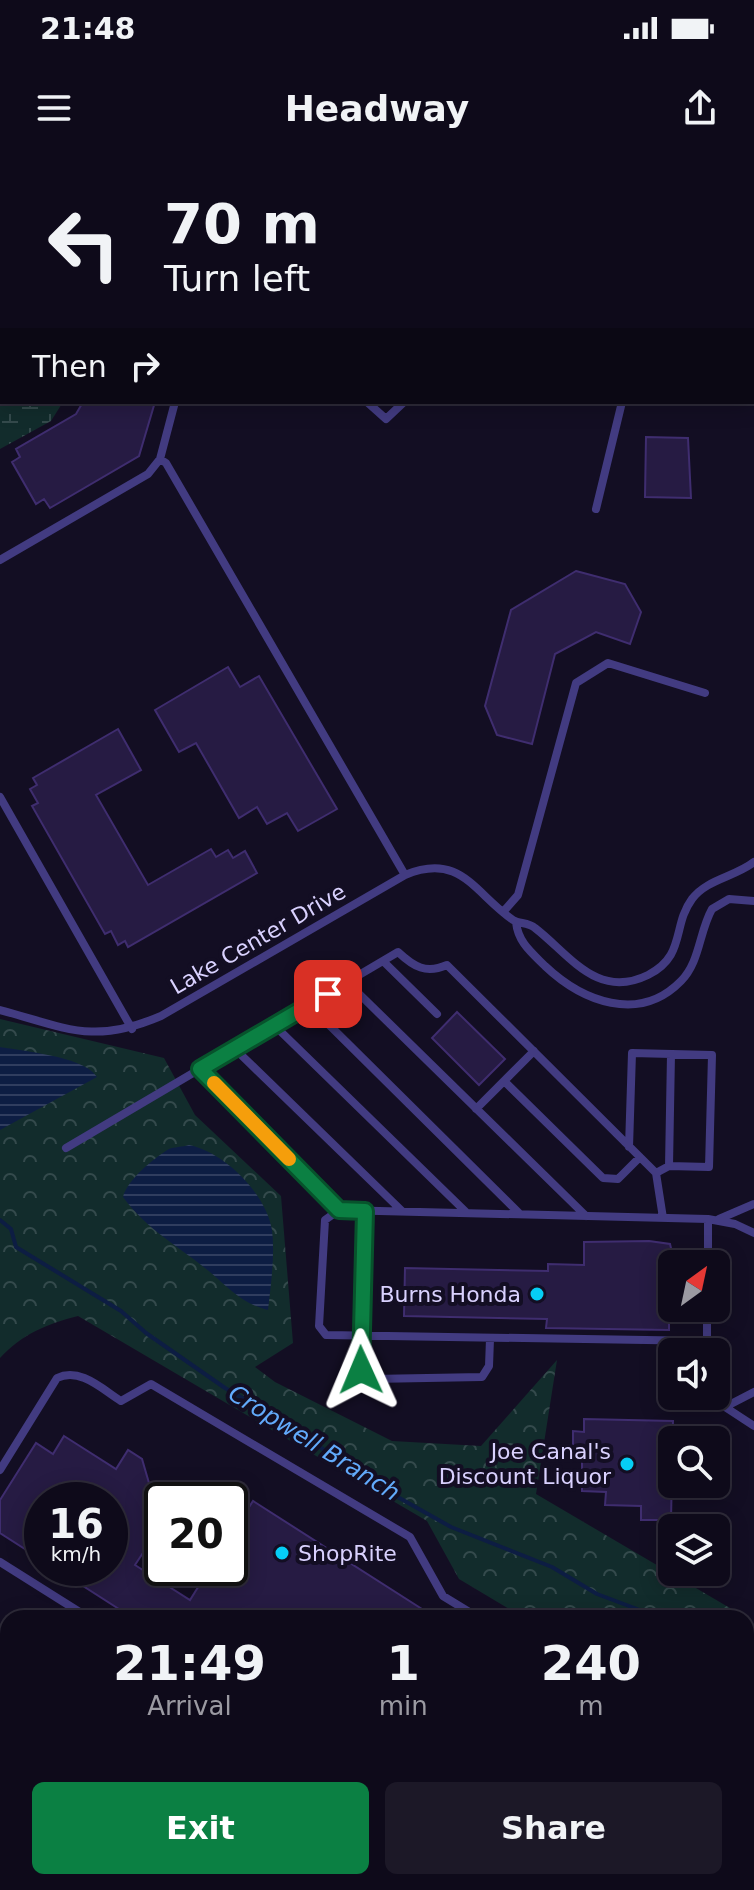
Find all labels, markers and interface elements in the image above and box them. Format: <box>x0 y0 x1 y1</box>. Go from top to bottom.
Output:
text: 21:48 <box>40 11 136 46</box>
icon: menu <box>32 86 76 130</box>
icon: share <box>678 86 722 130</box>
text: Headway <box>285 88 469 129</box>
text: 70 m <box>164 191 320 256</box>
icon: left <box>32 192 136 296</box>
text: Turn left <box>164 258 310 299</box>
icon: right <box>123 344 167 388</box>
text: Then <box>32 349 107 384</box>
street label: Lake Center Drive <box>166 879 350 999</box>
pin <box>294 960 362 1028</box>
icon: arrive <box>306 972 350 1016</box>
north arrow <box>658 1250 730 1322</box>
map controls <box>658 1250 730 1586</box>
place label: Burns Honda <box>380 1282 521 1307</box>
marker: Burns Honda <box>528 1285 546 1303</box>
position arrow <box>319 1328 403 1412</box>
button: sound <box>658 1338 730 1410</box>
water label: Cropwell Branch <box>223 1379 405 1507</box>
button: search <box>658 1426 730 1498</box>
place label: Joe Canal's Discount Liquor <box>439 1439 612 1489</box>
marker: Joe Canal's Discount Liquor <box>618 1455 636 1473</box>
speed limit sign: 20 <box>144 1482 248 1586</box>
text: 16 <box>48 1501 104 1547</box>
button: layers <box>658 1514 730 1586</box>
place label: ShopRite <box>298 1541 397 1566</box>
text: km/h <box>51 1542 101 1566</box>
marker: ShopRite <box>273 1544 291 1562</box>
text: 21:49 <box>113 1635 266 1691</box>
text: 1 <box>387 1635 420 1691</box>
text: 240 <box>541 1635 641 1691</box>
text: Arrival <box>147 1691 232 1721</box>
text: min <box>379 1691 428 1721</box>
text: m <box>578 1691 604 1721</box>
button: Exit <box>32 1782 369 1874</box>
button: Share <box>385 1782 722 1874</box>

